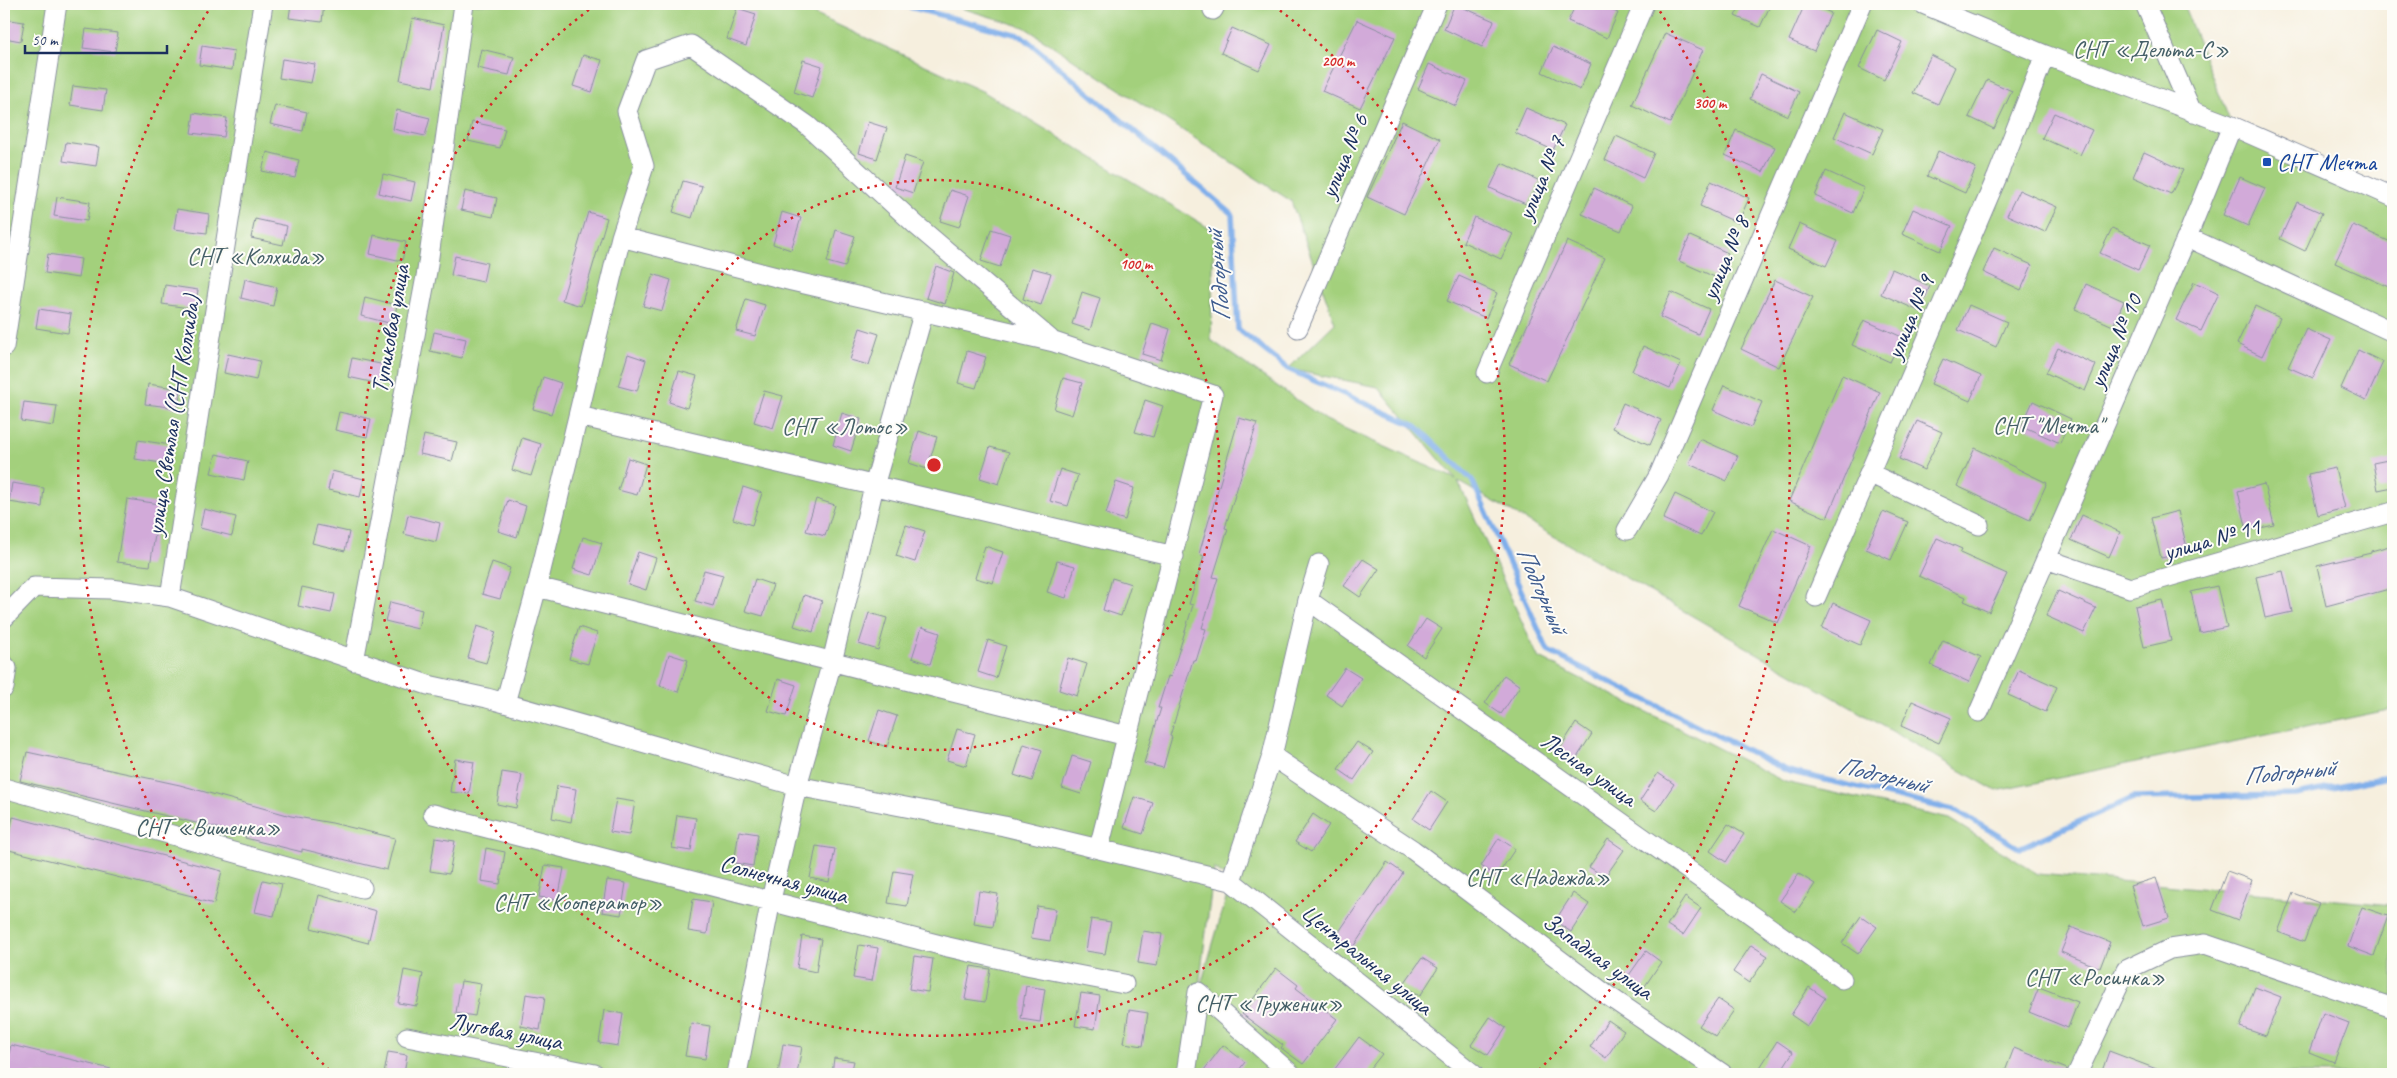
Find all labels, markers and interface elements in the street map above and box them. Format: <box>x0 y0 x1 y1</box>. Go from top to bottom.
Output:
scale bar <box>25 22 168 54</box>
text: 50 m <box>32 31 59 50</box>
park label: СНТ «Дельта-С» <box>2073 34 2229 64</box>
text: 200 m <box>1322 52 1356 71</box>
text: 300 m <box>1694 94 1728 113</box>
street label: улица № 6 <box>1312 108 1376 204</box>
street label: улица № 7 <box>1509 130 1573 226</box>
place label: СНТ Мечта <box>2277 147 2378 177</box>
marker: СНТ Мечта <box>2261 156 2273 168</box>
street label: улица № 8 <box>1693 209 1757 306</box>
water label: Подгорный <box>1198 224 1238 323</box>
park label: СНТ «Колхида» <box>187 241 325 271</box>
text: 100 m <box>1120 255 1154 274</box>
street label: Тупиковая улица <box>364 261 416 396</box>
street label: улица № 9 <box>1878 268 1942 365</box>
street label: улица № 10 <box>2080 288 2150 394</box>
street label: улица Светлая (СНТ Колхида) <box>139 292 207 539</box>
park label: СНТ "Мечта" <box>1993 410 2109 440</box>
park label: СНТ «Лотос» <box>782 411 908 441</box>
centre of rings <box>925 456 943 474</box>
street label: улица № 11 <box>2158 511 2265 568</box>
water label: Подгорный <box>1509 542 1577 642</box>
street label: Лесная улица <box>1535 725 1644 814</box>
water label: Подгорный <box>1835 749 1936 802</box>
water label: Подгорный <box>2242 751 2341 793</box>
park label: СНТ «Вишенка» <box>135 812 281 842</box>
street label: Солнечная улица <box>717 848 853 911</box>
park label: СНТ «Надежда» <box>1466 862 1610 892</box>
park label: СНТ «Кооператор» <box>493 887 663 917</box>
street label: Центральная улица <box>1295 897 1440 1022</box>
street label: Западная улица <box>1537 906 1660 1007</box>
park label: СНТ «Росинка» <box>2025 962 2165 992</box>
park label: СНТ «Труженик» <box>1195 988 1343 1018</box>
street label: Луговая улица <box>447 1005 566 1057</box>

